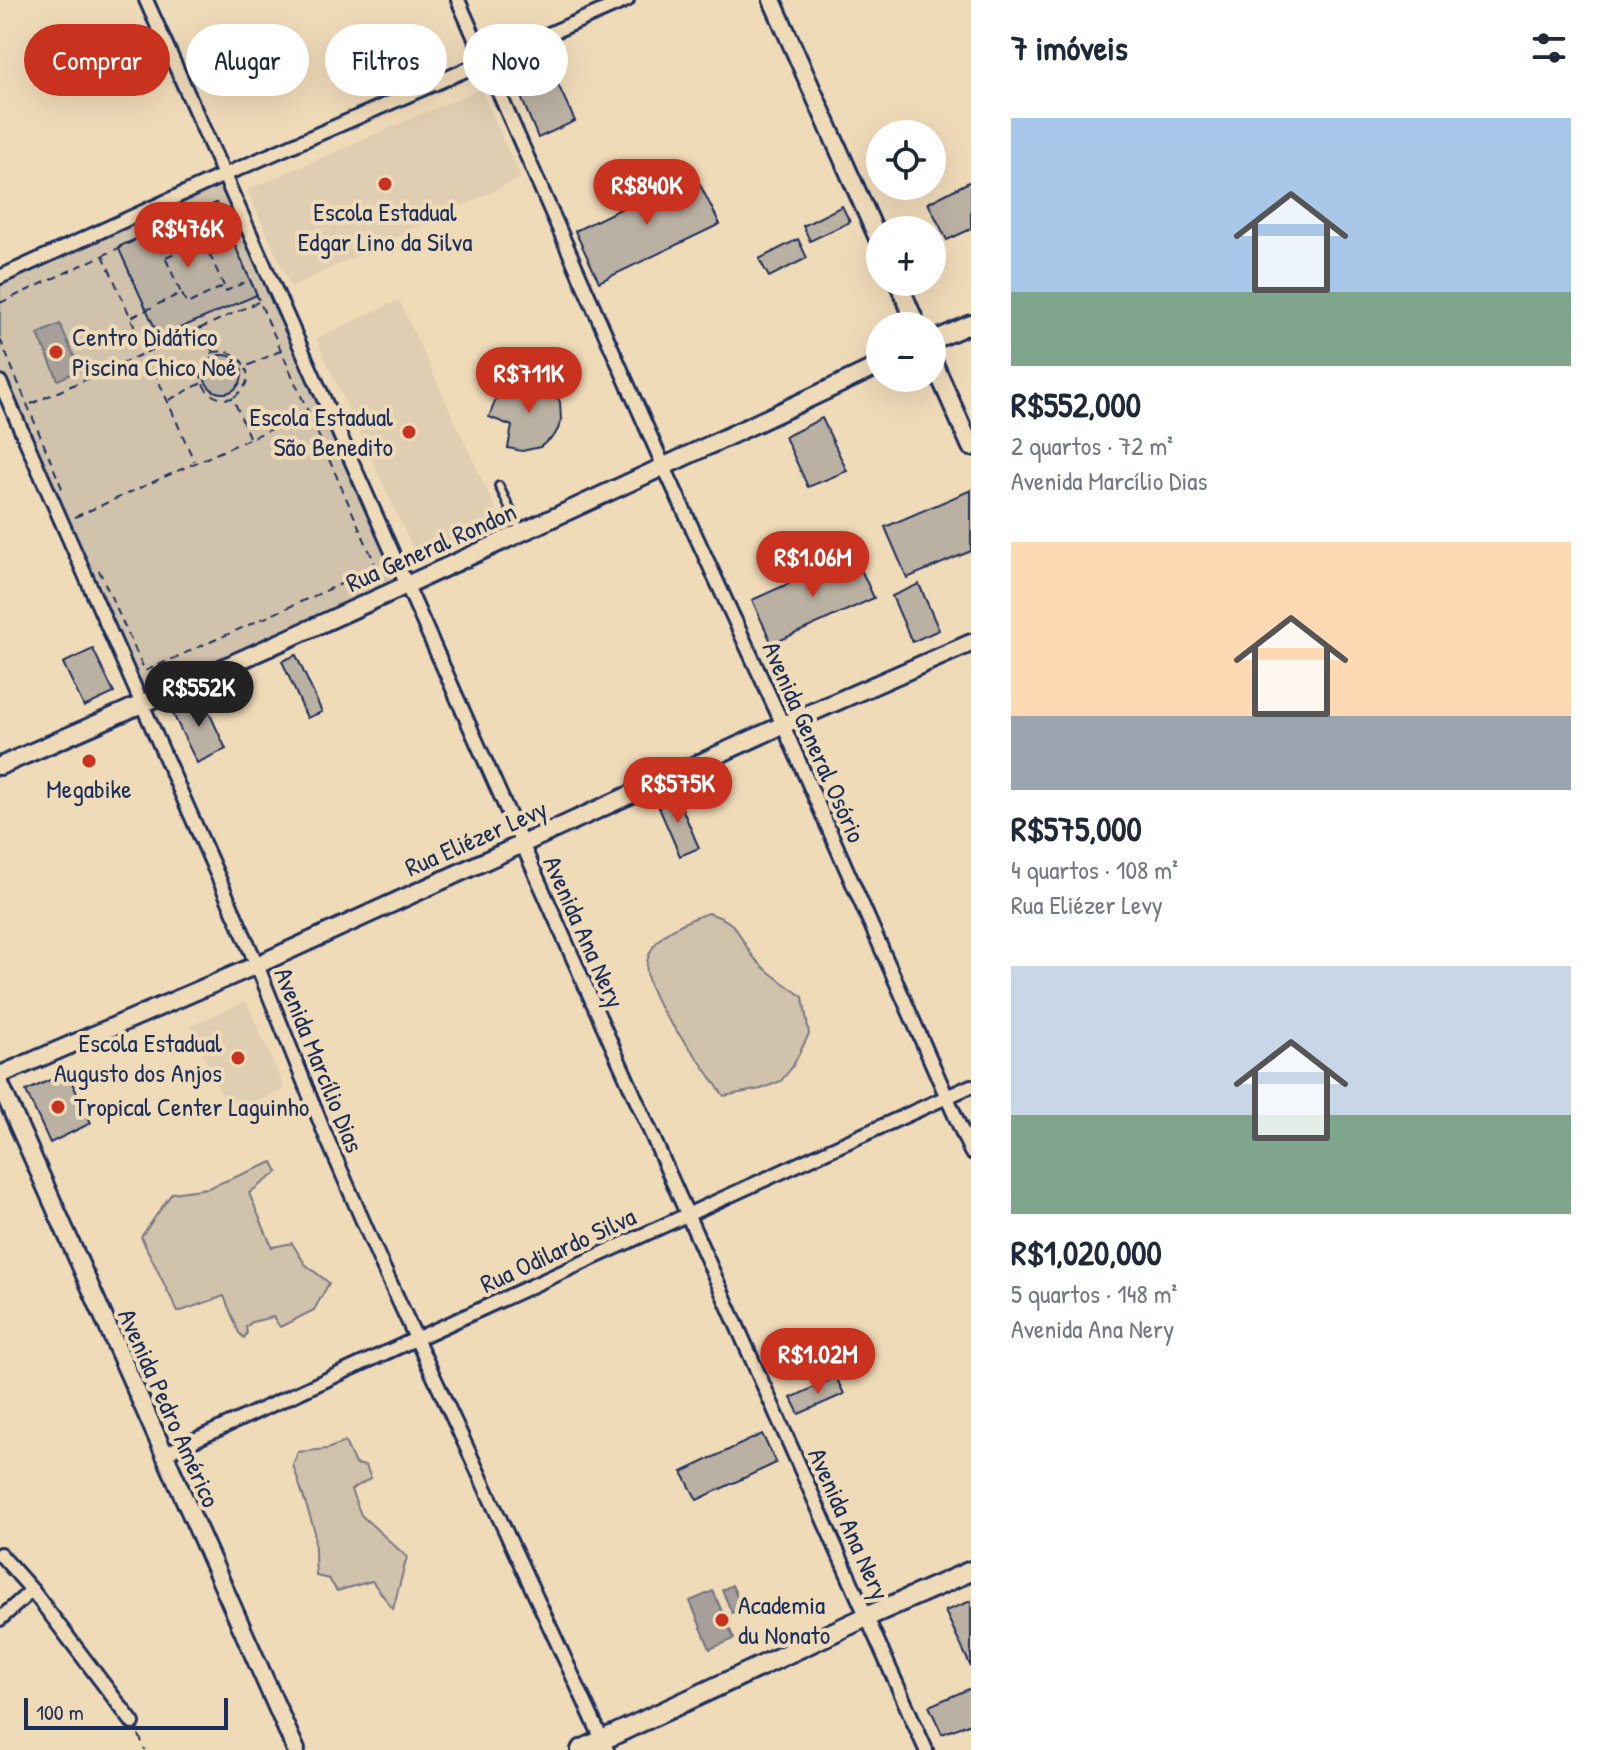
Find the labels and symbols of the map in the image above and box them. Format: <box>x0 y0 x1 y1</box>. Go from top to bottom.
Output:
pin: R$840K <box>582 159 712 227</box>
marker: Escola Estadual Edgar Lino da Silva <box>376 175 394 193</box>
place label: Escola Estadual Edgar Lino da Silva <box>298 194 472 259</box>
pin: R$476K <box>123 202 253 270</box>
place label: Centro Didático Piscina Chico Noé <box>72 319 236 384</box>
marker: Centro Didático Piscina Chico Noé <box>47 343 65 361</box>
pin: R$711K <box>464 347 594 415</box>
place label: Escola Estadual São Benedito <box>250 399 393 464</box>
marker: Escola Estadual São Benedito <box>400 423 418 441</box>
street label: Rua General Rondon <box>340 493 521 600</box>
pin: R$1.06M <box>739 531 887 599</box>
street label: Avenida General Osório <box>754 636 874 848</box>
pin: R$552K <box>134 661 264 729</box>
marker: Megabike <box>80 752 98 770</box>
pin: R$575K <box>613 757 743 825</box>
place label: Megabike <box>46 771 132 806</box>
street label: Rua Eliézer Levy <box>399 791 552 884</box>
street label: Avenida Ana Nery <box>535 850 634 1013</box>
street label: Avenida Marcílio Dias <box>266 962 372 1157</box>
place label: Escola Estadual Augusto dos Anjos <box>54 1025 222 1090</box>
marker: Escola Estadual Augusto dos Anjos <box>229 1049 247 1067</box>
place label: Tropical Center Laguinho <box>74 1089 309 1124</box>
marker: Tropical Center Laguinho <box>49 1098 67 1116</box>
street label: Rua Odilardo Silva <box>474 1198 641 1301</box>
street label: Avenida Pedro Américo <box>110 1303 229 1513</box>
pin: R$1.02M <box>744 1328 892 1396</box>
street label: Avenida Ana Nery <box>800 1442 899 1605</box>
place label: Academia du Nonato <box>738 1587 830 1652</box>
marker: Academia du Nonato <box>713 1611 731 1629</box>
scale bar <box>24 1694 228 1730</box>

